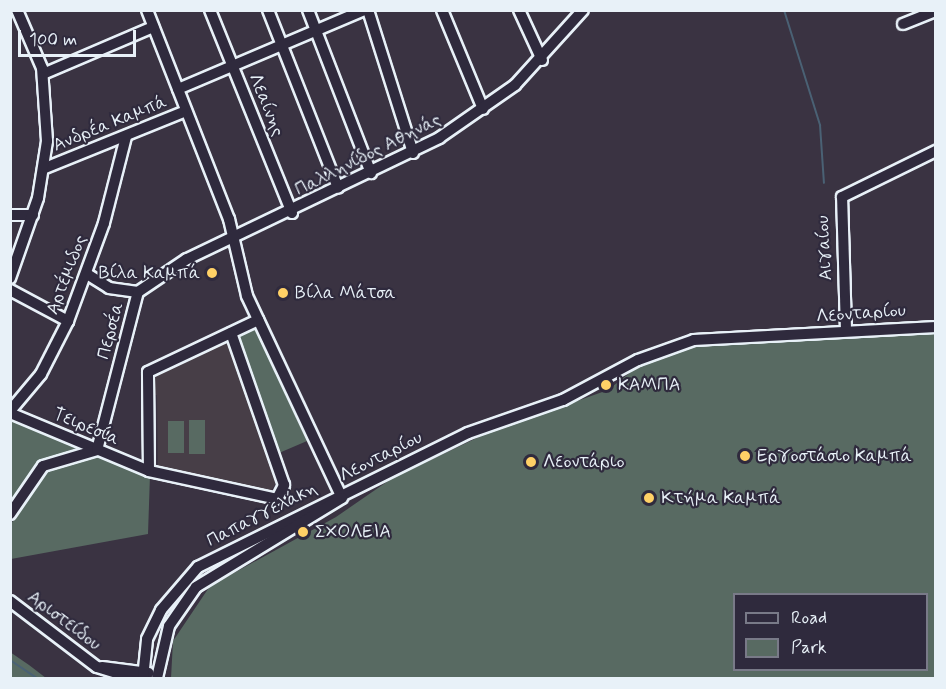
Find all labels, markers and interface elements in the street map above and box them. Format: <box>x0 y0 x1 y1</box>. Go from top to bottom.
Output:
scale bar <box>21 18 140 56</box>
text: 100 m <box>29 28 77 52</box>
street label: Λεαίνης <box>244 70 288 140</box>
street label: Ανδρέα Καμπά <box>50 91 170 157</box>
street label: Παλληνίδος Αθηνάς <box>292 109 444 201</box>
street label: Αιγαίου <box>813 215 837 281</box>
street label: Αρτέμιδος <box>42 232 92 318</box>
place label: Βίλα Καμπά <box>99 262 200 284</box>
marker: Βίλα Καμπά <box>205 266 219 280</box>
place label: Βίλα Μάτσα <box>295 282 396 304</box>
marker: Βίλα Μάτσα <box>276 286 290 300</box>
street label: Περσέα <box>93 300 129 362</box>
street label: Λεονταρίου <box>815 300 907 328</box>
place label: ΚΑΜΠΑ <box>618 374 680 396</box>
marker: ΚΑΜΠΑ <box>599 378 613 392</box>
street label: Tειρεσία <box>50 403 122 451</box>
street label: Λεονταρίου <box>336 427 426 487</box>
place label: Εργοστάσιο Καμπά <box>757 445 912 467</box>
marker: Εργοστάσιο Καμπά <box>738 449 752 463</box>
place label: Λεοντάριο <box>543 451 625 473</box>
marker: Λεοντάριο <box>524 455 538 469</box>
street label: Παπαγγελάκη <box>203 478 321 552</box>
place label: Kτήμα Καμπά <box>661 487 780 509</box>
marker: Kτήμα Καμπά <box>642 491 656 505</box>
place label: ΣΧΟΛΕΙΑ <box>315 521 391 543</box>
marker: ΣΧΟΛΕΙΑ <box>296 525 310 539</box>
street label: Αριστείδου <box>23 586 105 656</box>
legend <box>733 593 928 671</box>
text: Road <box>791 606 827 630</box>
text: Park <box>791 636 827 660</box>

